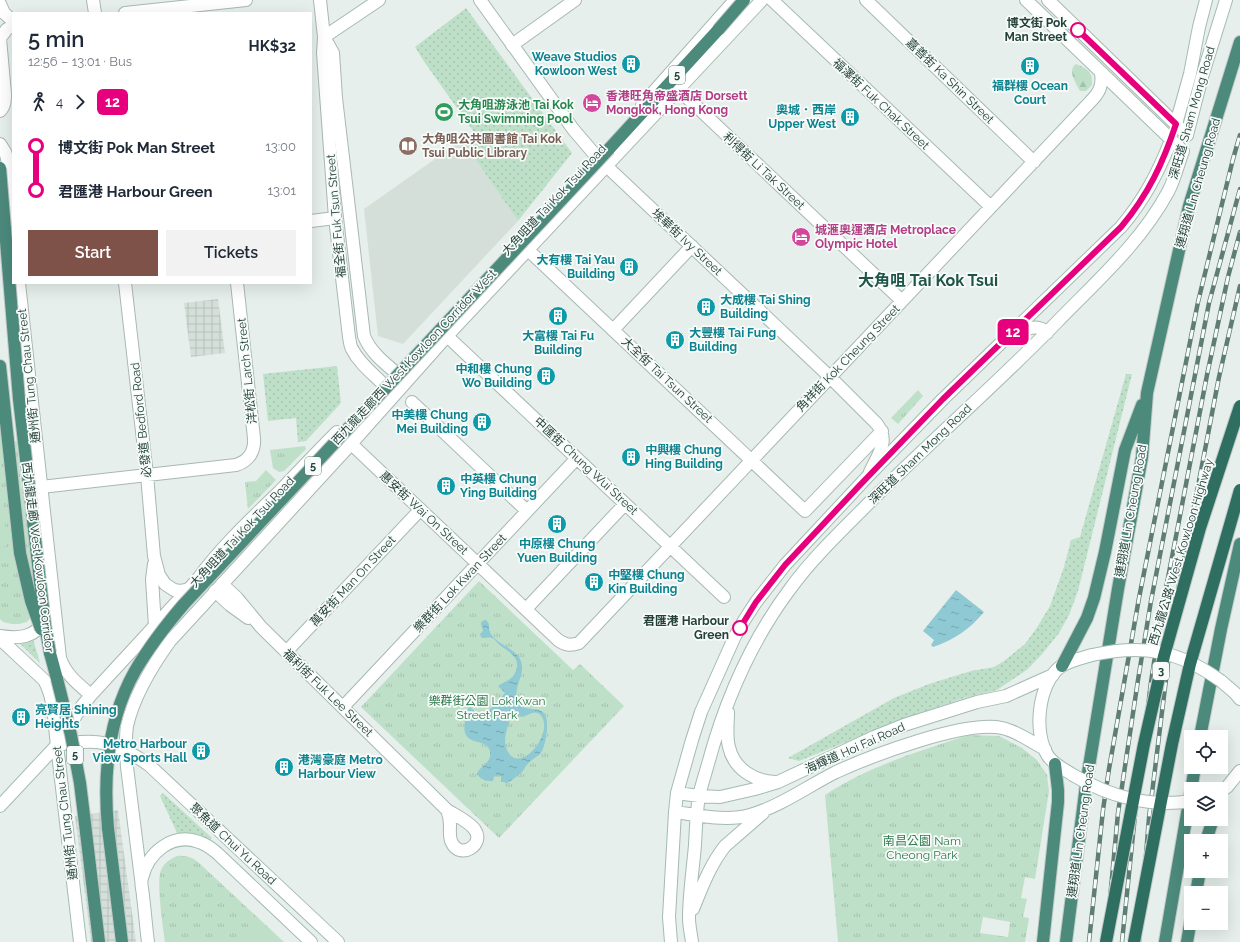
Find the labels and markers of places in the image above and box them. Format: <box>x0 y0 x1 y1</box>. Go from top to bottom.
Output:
place label: 博文街 Pok Man Street <box>1004 16 1067 44</box>
marker: 博文街 Pok Man Street <box>1070 22 1086 38</box>
place label: Weave Studios Kowloon West <box>532 50 617 78</box>
building icon: Weave Studios Kowloon West <box>620 53 642 75</box>
building icon: 福群樓 Ocean Court <box>1019 55 1041 77</box>
place label: 福群樓 Ocean Court <box>992 79 1068 107</box>
place label: 香港旺角帝盛酒店 Dorsett Mongkok, Hong Kong <box>606 89 748 117</box>
hotel icon: 香港旺角帝盛酒店 Dorsett Mongkok, Hong Kong <box>581 92 603 114</box>
place label: 大角咀游泳池 Tai Kok Tsui Swimming Pool <box>458 98 574 126</box>
sports icon: 大角咀游泳池 Tai Kok Tsui Swimming Pool <box>433 101 455 123</box>
place label: 奧城．西岸 Upper West <box>768 103 836 131</box>
building icon: 奧城．西岸 Upper West <box>839 106 861 128</box>
place label: 大角咀公共圖書館 Tai Kok Tsui Public Library <box>422 132 562 160</box>
library icon: 大角咀公共圖書館 Tai Kok Tsui Public Library <box>397 135 419 157</box>
place label: 城滙奧運酒店 Metroplace Olympic Hotel <box>815 223 956 251</box>
hotel icon: 城滙奧運酒店 Metroplace Olympic Hotel <box>790 226 812 248</box>
place label: 大有樓 Tai Yau Building <box>536 253 615 281</box>
building icon: 大有樓 Tai Yau Building <box>618 256 640 278</box>
place label: 大成樓 Tai Shing Building <box>720 293 811 321</box>
building icon: 大成樓 Tai Shing Building <box>695 296 717 318</box>
building icon: 大富樓 Tai Fu Building <box>547 305 569 327</box>
place label: 大豐樓 Tai Fung Building <box>689 326 776 354</box>
place label: 大富樓 Tai Fu Building <box>522 329 594 357</box>
building icon: 大豐樓 Tai Fung Building <box>664 329 686 351</box>
place label: 中和樓 Chung Wo Building <box>455 362 532 390</box>
building icon: 中和樓 Chung Wo Building <box>535 365 557 387</box>
place label: 中美樓 Chung Mei Building <box>391 408 468 436</box>
building icon: 中美樓 Chung Mei Building <box>471 411 493 433</box>
place label: 中興樓 Chung Hing Building <box>645 443 723 471</box>
building icon: 中興樓 Chung Hing Building <box>620 446 642 468</box>
place label: 中英樓 Chung Ying Building <box>460 472 537 500</box>
building icon: 中英樓 Chung Ying Building <box>435 475 457 497</box>
building icon: 中原樓 Chung Yuen Building <box>546 513 568 535</box>
place label: 中原樓 Chung Yuen Building <box>517 537 597 565</box>
place label: 中堅樓 Chung Kin Building <box>608 568 685 596</box>
building icon: 中堅樓 Chung Kin Building <box>583 571 605 593</box>
place label: 君匯港 Harbour Green <box>643 614 729 642</box>
marker: 君匯港 Harbour Green <box>732 620 748 636</box>
place label: 亮賢居 Shining Heights <box>35 703 117 731</box>
building icon: 亮賢居 Shining Heights <box>10 706 32 728</box>
place label: Metro Harbour View Sports Hall <box>93 737 187 765</box>
building icon: Metro Harbour View Sports Hall <box>190 740 212 762</box>
place label: 港灣豪庭 Metro Harbour View <box>298 753 383 781</box>
building icon: 港灣豪庭 Metro Harbour View <box>273 756 295 778</box>

